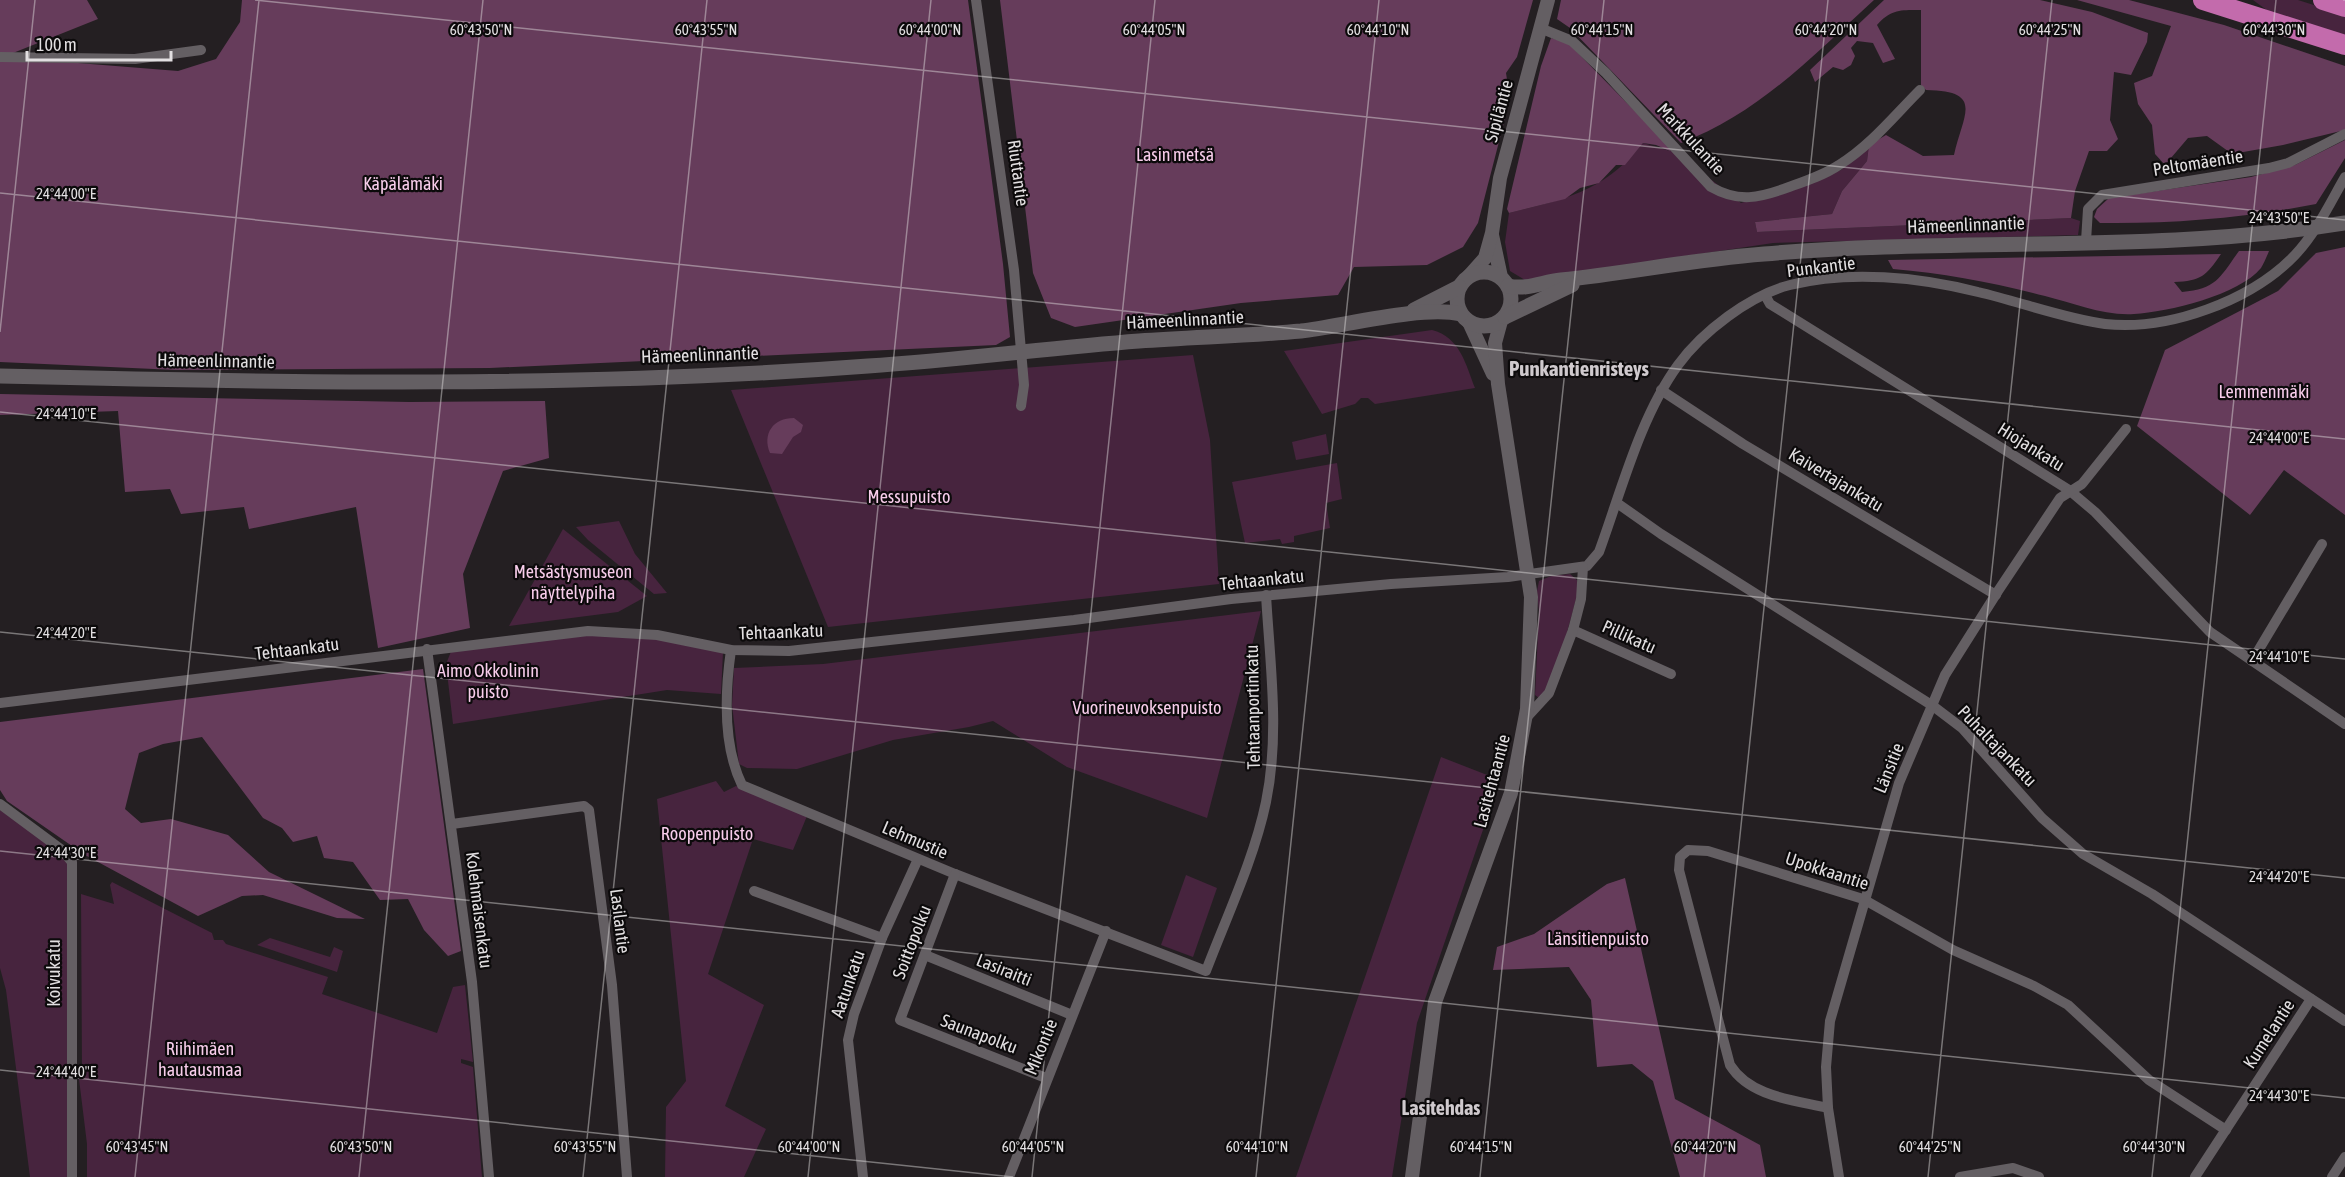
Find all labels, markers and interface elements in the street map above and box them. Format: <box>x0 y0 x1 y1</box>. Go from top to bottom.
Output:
text: 60°43'50"N <box>450 21 512 38</box>
text: 60°43'55"N <box>675 21 737 38</box>
text: 60°44'00"N <box>899 21 961 38</box>
text: 60°44'05"N <box>1123 21 1185 38</box>
text: 60°44'10"N <box>1347 21 1409 38</box>
text: 60°44'15"N <box>1571 21 1633 38</box>
text: 60°44'20"N <box>1795 21 1857 38</box>
text: 60°44'25"N <box>2019 21 2081 38</box>
text: 60°44'30"N <box>2243 21 2305 38</box>
scale bar <box>27 24 171 62</box>
text: 100 m <box>36 34 77 55</box>
street label: Sipiläntie <box>1480 77 1517 144</box>
street label: Markkulantie <box>1653 99 1730 179</box>
street label: Riuttantie <box>1003 138 1034 207</box>
park label: Lasin metsä <box>1136 144 1214 165</box>
street label: Peltomäentie <box>2151 145 2244 180</box>
park label: Käpälämäki <box>363 173 443 194</box>
text: 24°44'00"E <box>36 185 97 202</box>
text: 24°43'50"E <box>2249 209 2310 226</box>
street label: Hämeenlinnantie <box>1907 212 2025 237</box>
street label: Punkantie <box>1786 252 1856 281</box>
street label: Hämeenlinnantie <box>1126 306 1244 333</box>
street label: Hämeenlinnantie <box>641 342 759 367</box>
street label: Hämeenlinnantie <box>157 349 275 372</box>
district label: Punkantienristeys <box>1509 356 1650 380</box>
park label: Lemmenmäki <box>2219 381 2309 402</box>
text: 24°44'10"E <box>36 405 97 422</box>
street label: Hiojankatu <box>1994 418 2068 475</box>
text: 24°44'00"E <box>2249 429 2310 446</box>
street label: Kaivertajankatu <box>1785 443 1887 516</box>
park label: Messupuisto <box>868 486 950 507</box>
park label: Metsästysmuseon näyttelypiha <box>514 561 632 603</box>
street label: Tehtaankatu <box>1219 565 1305 594</box>
street label: Pillikatu <box>1599 615 1659 658</box>
street label: Tehtaankatu <box>738 620 824 643</box>
text: 24°44'20"E <box>36 624 97 641</box>
street label: Tehtaankatu <box>254 633 340 664</box>
street label: Tehtaanportinkatu <box>1241 644 1264 770</box>
text: 24°44'10"E <box>2249 648 2310 665</box>
park label: Aimo Okkolinin puisto <box>437 660 539 702</box>
park label: Vuorineuvoksenpuisto <box>1073 697 1221 718</box>
street label: Puhaltajankatu <box>1954 701 2041 790</box>
street label: Lasitehtaantie <box>1469 732 1514 830</box>
street label: Länsitie <box>1869 740 1908 796</box>
street label: Lehmustie <box>879 816 951 863</box>
park label: Roopenpuisto <box>661 823 753 844</box>
text: 24°44'30"E <box>36 844 97 861</box>
street label: Upokkaantie <box>1783 847 1871 894</box>
street label: Kolehmaisenkatu <box>462 850 497 969</box>
text: 24°44'20"E <box>2249 868 2310 885</box>
street label: Lasilantie <box>606 887 635 955</box>
street label: Soittopolku <box>888 902 935 982</box>
park label: Länsitienpuisto <box>1547 928 1649 949</box>
street label: Koivukatu <box>43 939 64 1007</box>
street label: Aatunkatu <box>826 947 869 1020</box>
street label: Lasiraitti <box>973 949 1035 990</box>
street label: Kumelantie <box>2239 995 2299 1072</box>
street label: Saunapolku <box>938 1009 1020 1058</box>
street label: Mikontie <box>1020 1016 1061 1078</box>
park label: Riihimäen hautausmaa <box>158 1038 242 1080</box>
text: 24°44'40"E <box>36 1063 97 1080</box>
text: 24°44'30"E <box>2249 1087 2310 1104</box>
district label: Lasitehdas <box>1402 1096 1480 1119</box>
text: 60°43'45"N <box>106 1138 168 1155</box>
text: 60°43'50"N <box>330 1138 392 1155</box>
text: 60°43'55"N <box>554 1138 616 1155</box>
text: 60°44'00"N <box>778 1138 840 1155</box>
text: 60°44'05"N <box>1002 1138 1064 1155</box>
text: 60°44'10"N <box>1226 1138 1288 1155</box>
text: 60°44'15"N <box>1450 1138 1512 1155</box>
text: 60°44'20"N <box>1674 1138 1736 1155</box>
text: 60°44'25"N <box>1899 1138 1961 1155</box>
text: 60°44'30"N <box>2123 1138 2185 1155</box>

